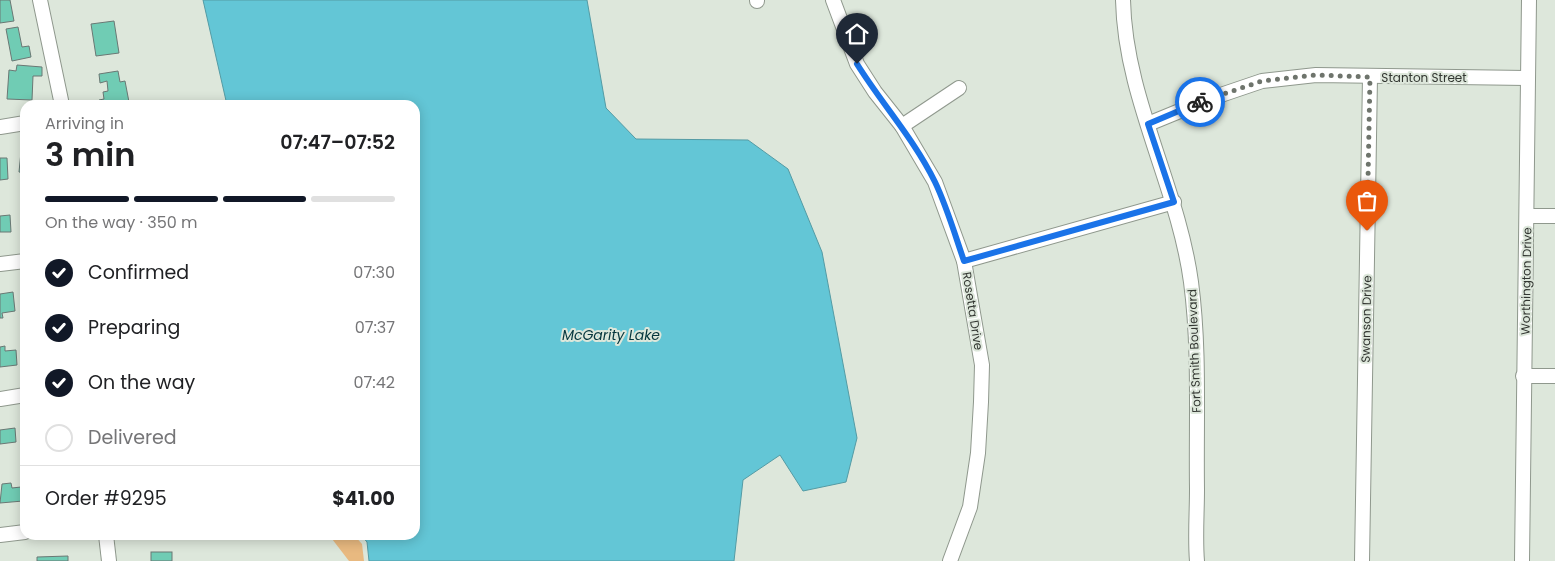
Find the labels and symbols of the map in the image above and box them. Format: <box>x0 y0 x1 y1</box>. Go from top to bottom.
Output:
pin <box>836 13 878 64</box>
street label: Stanton Street <box>1381 69 1467 86</box>
courier <box>1175 77 1225 127</box>
pin <box>1346 180 1388 231</box>
street label: Worthington Drive <box>1517 227 1535 335</box>
street label: Rosetta Drive <box>958 271 988 351</box>
street label: Swanson Drive <box>1357 275 1375 363</box>
street label: Fort Smith Boulevard <box>1183 289 1205 413</box>
water label: McGarity Lake <box>562 325 660 345</box>

